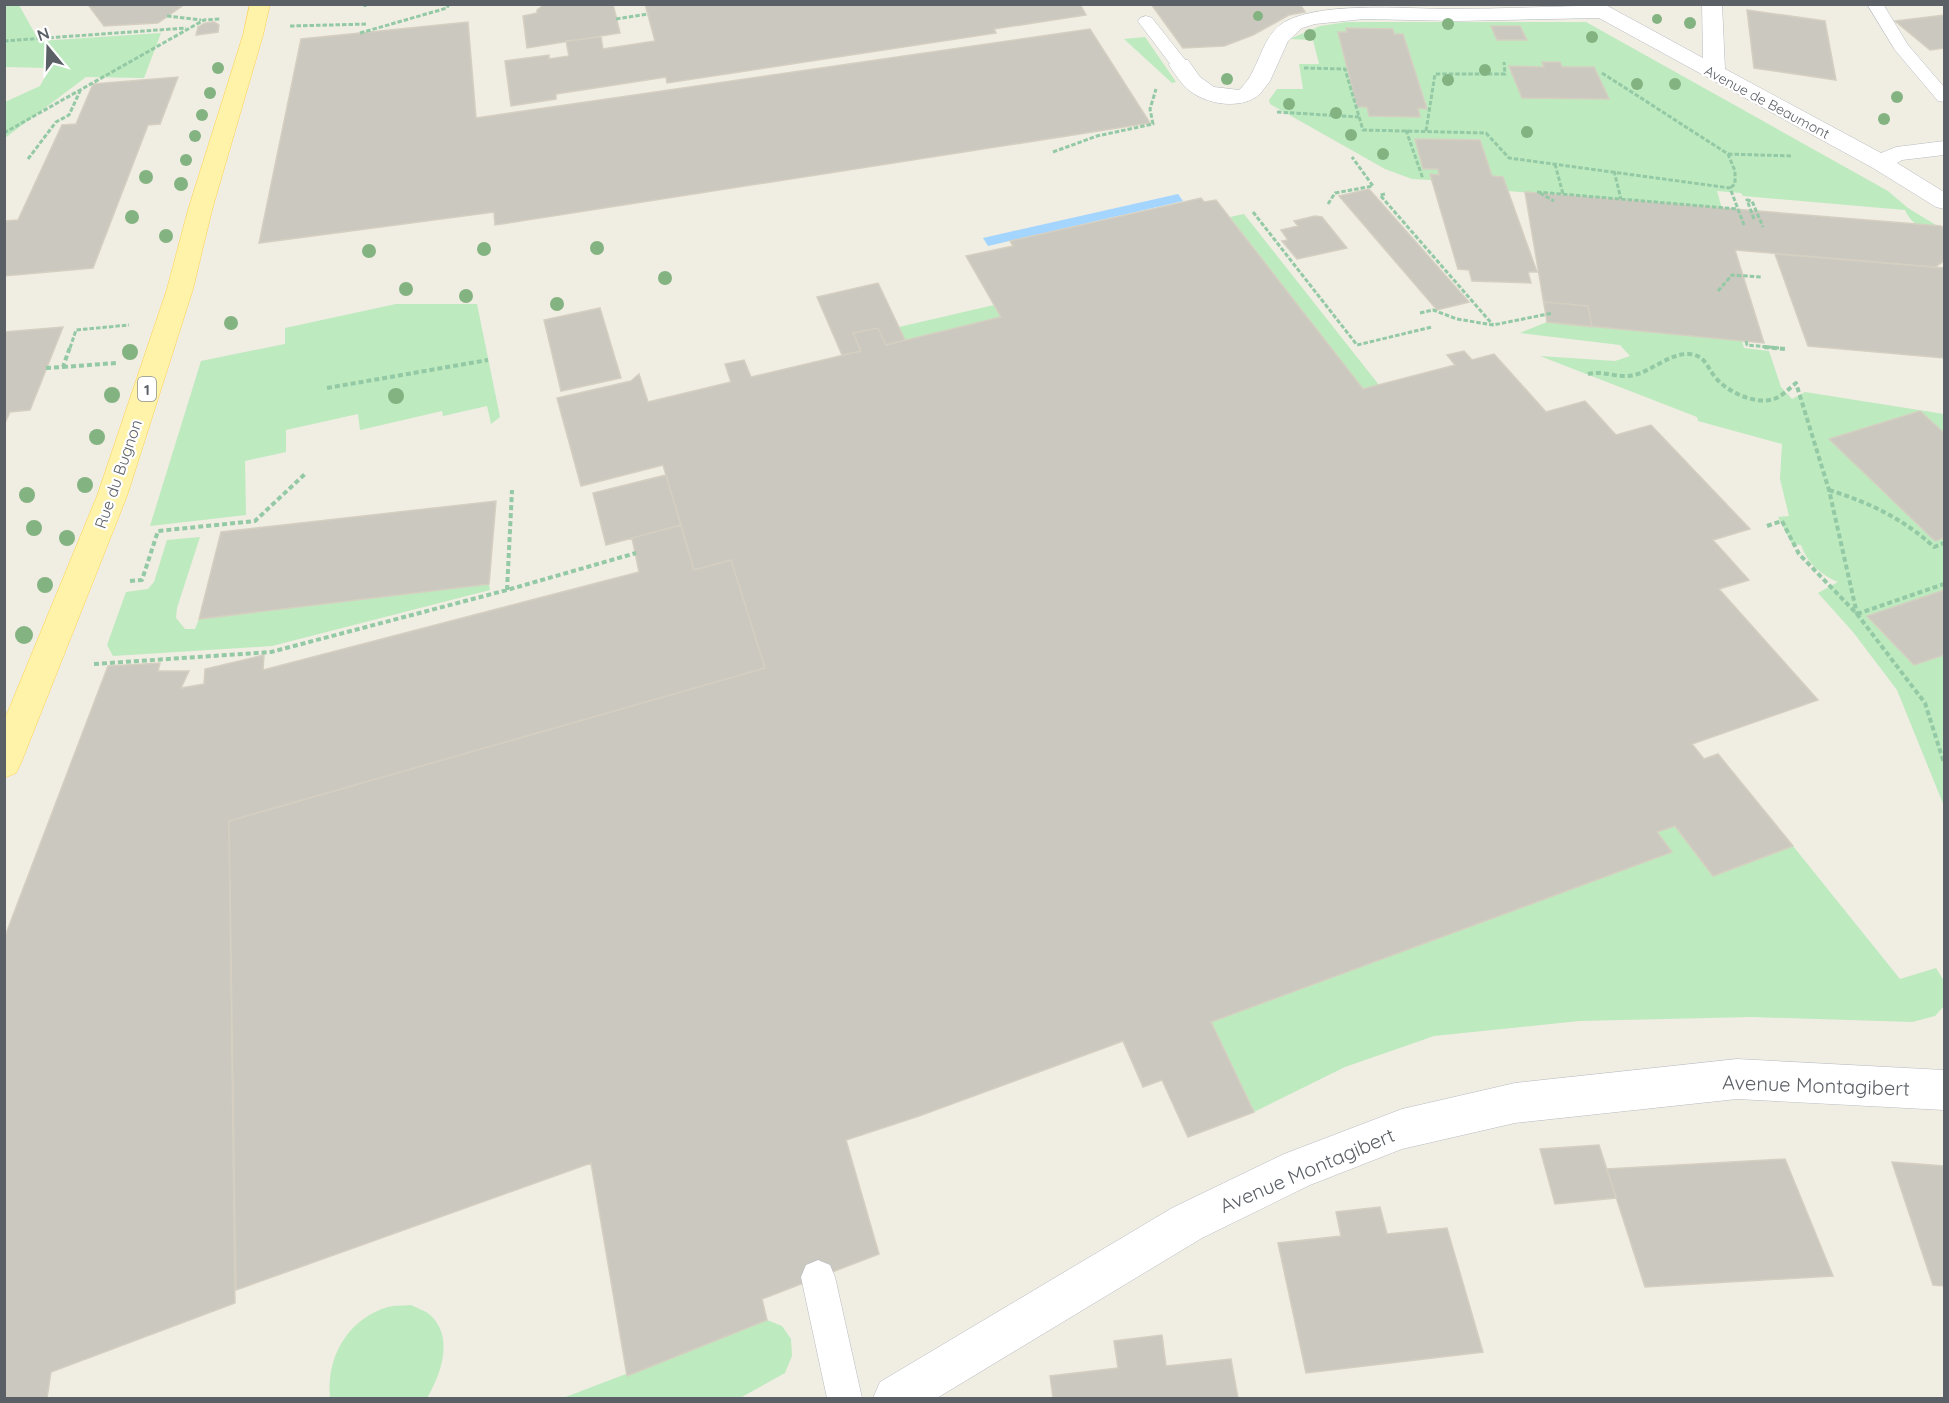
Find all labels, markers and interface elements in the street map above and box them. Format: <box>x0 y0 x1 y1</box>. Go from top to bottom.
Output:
north arrow <box>18 18 78 78</box>
text: N <box>34 22 52 45</box>
street label: Avenue de Beaumont <box>1701 61 1833 143</box>
road number: 1 <box>138 377 156 401</box>
street label: Rue du Bugnon <box>90 417 146 531</box>
street label: Avenue Montagibert <box>1722 1069 1910 1101</box>
street label: Avenue Montagibert <box>1216 1122 1398 1218</box>

